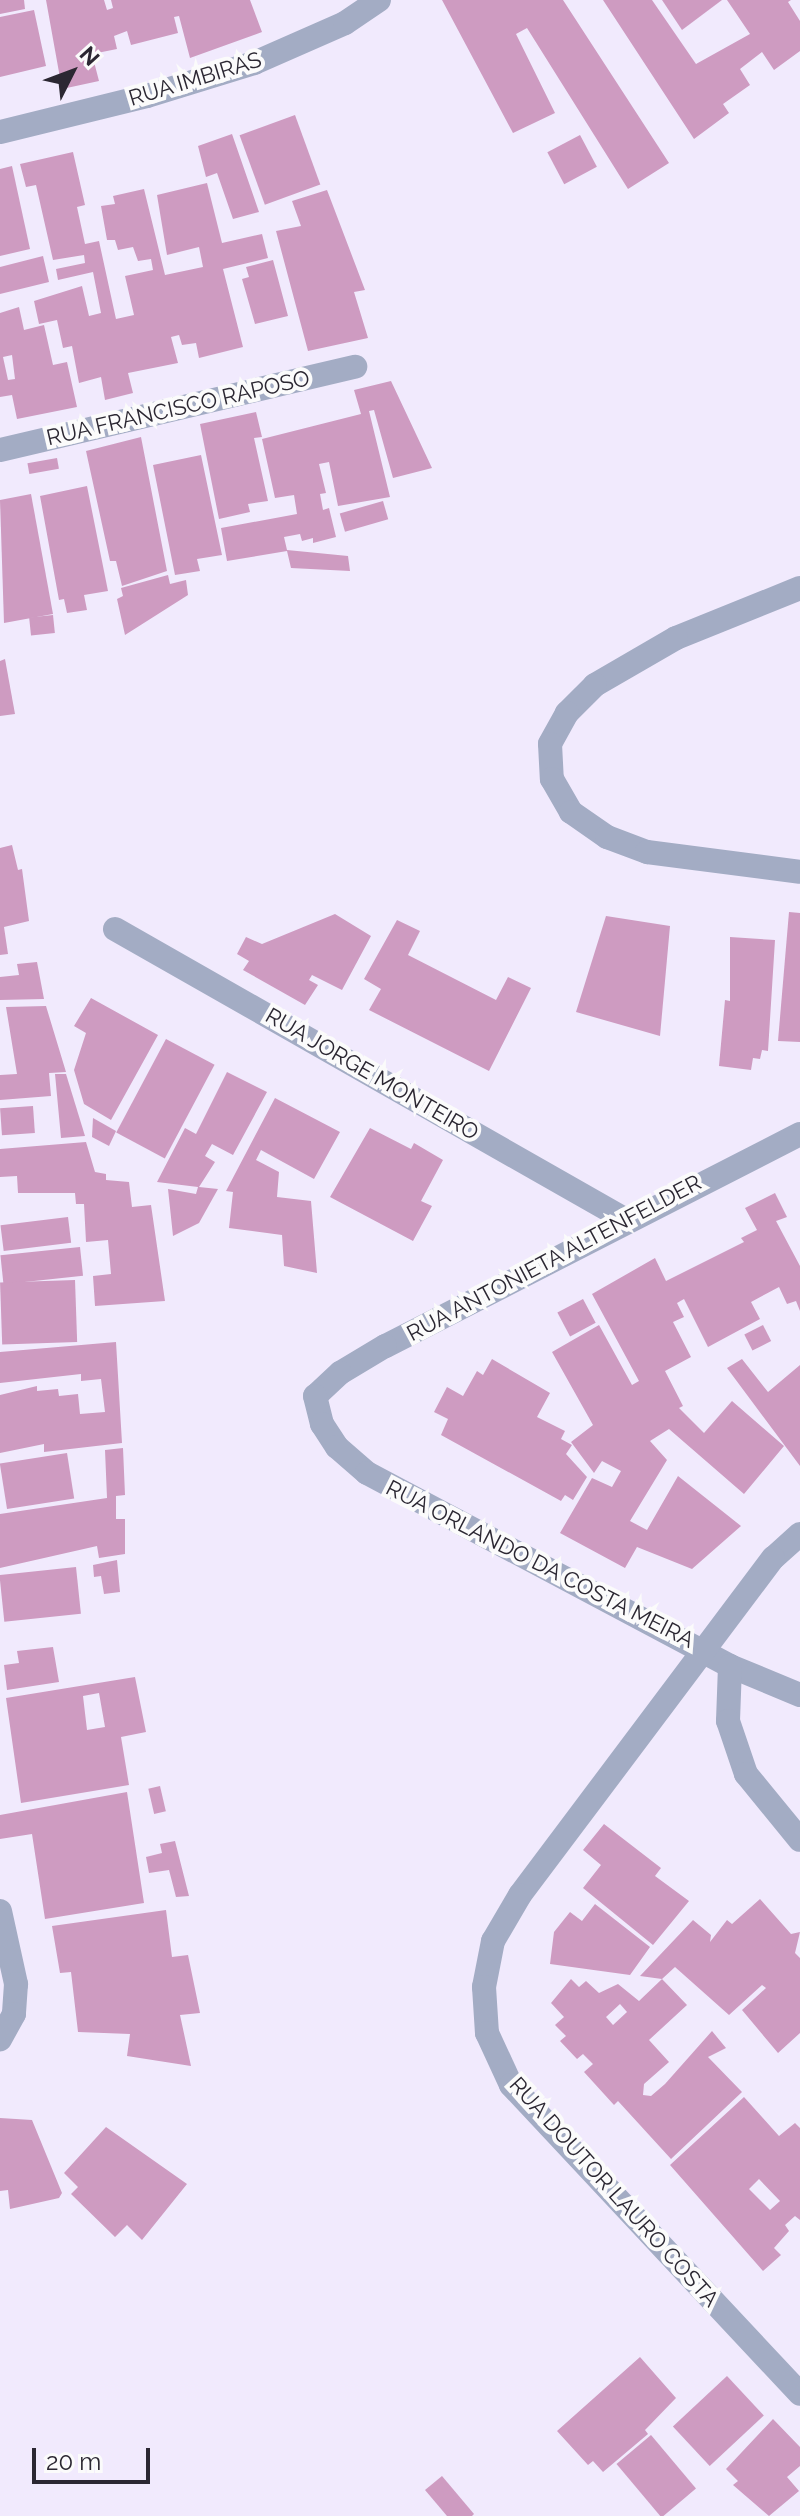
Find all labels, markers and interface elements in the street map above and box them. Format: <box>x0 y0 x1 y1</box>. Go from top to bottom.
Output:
north arrow <box>32 32 112 112</box>
text: N <box>75 41 105 71</box>
street label: RUA IMBIRAS <box>125 46 265 112</box>
street label: RUA FRANCISCO RAPOSO <box>43 365 313 451</box>
street label: RUA JORGE MONTEIRO <box>260 1002 484 1146</box>
street label: RUA ANTONIETA ALTENFELDER <box>401 1168 707 1348</box>
street label: RUA ORLANDO DA COSTA MEIRA <box>381 1474 699 1654</box>
street label: RUA DOUTOR LAURO COSTA <box>504 2071 724 2313</box>
scale bar <box>36 2432 154 2482</box>
text: 20 m <box>46 2447 101 2476</box>

